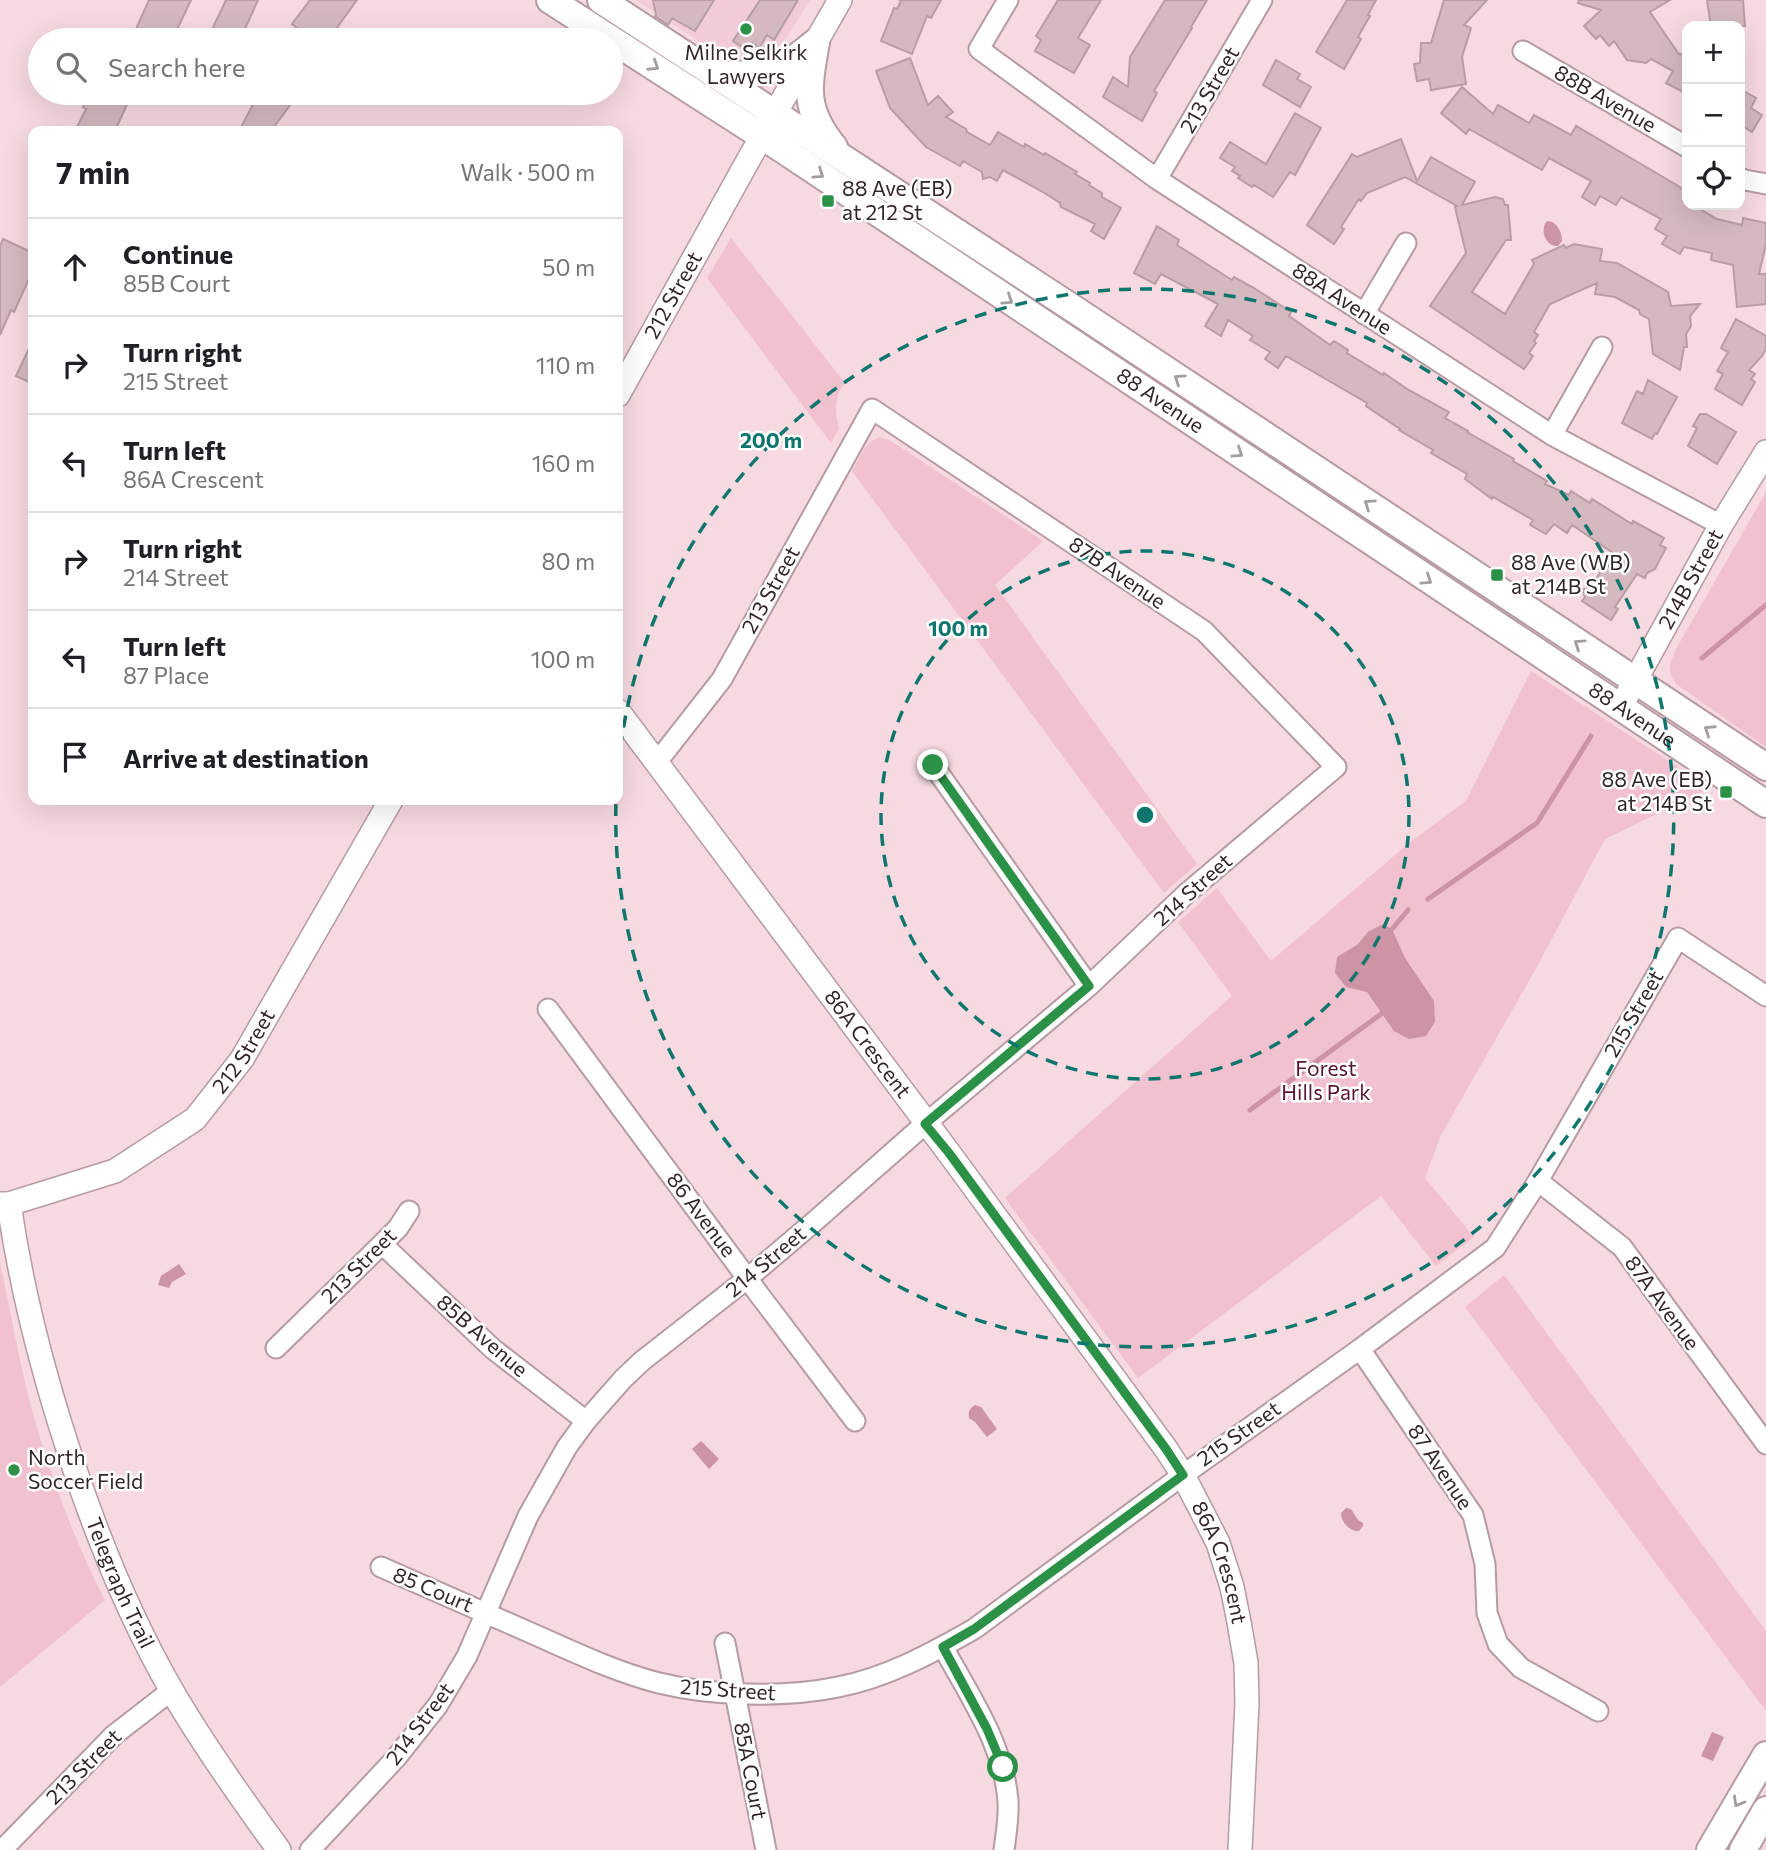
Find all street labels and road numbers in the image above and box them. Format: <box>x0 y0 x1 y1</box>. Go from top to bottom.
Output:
street label: 213 Street <box>1174 41 1244 137</box>
street label: 88B Avenue <box>1551 59 1661 137</box>
street label: 212 Street <box>638 247 706 343</box>
street label: 88A Avenue <box>1288 256 1397 339</box>
street label: 88 Avenue <box>1113 361 1209 437</box>
street label: 214B Street <box>1652 524 1727 633</box>
street label: 87B Avenue <box>1065 530 1171 613</box>
street label: 213 Street <box>735 541 804 637</box>
street label: 88 Avenue <box>1585 676 1681 752</box>
street label: 214 Street <box>1148 847 1236 930</box>
street label: 215 Street <box>1598 965 1668 1061</box>
street label: 86A Crescent <box>820 984 917 1102</box>
street label: 212 Street <box>206 1004 279 1098</box>
street label: 86 Avenue <box>662 1167 742 1261</box>
street label: 214 Street <box>720 1220 810 1301</box>
street label: 213 Street <box>315 1222 401 1308</box>
street label: 87A Avenue <box>1621 1250 1706 1354</box>
street label: 85B Avenue <box>432 1289 534 1381</box>
street label: 215 Street <box>1192 1395 1285 1471</box>
street label: 87 Avenue <box>1404 1419 1479 1514</box>
street label: 86A Crescent <box>1188 1496 1253 1626</box>
street label: Telegraph Trail <box>82 1514 161 1652</box>
street label: 85 Court <box>390 1561 477 1617</box>
street label: 215 Street <box>679 1673 777 1704</box>
street label: 214 Street <box>380 1677 458 1769</box>
street label: 85A Court <box>730 1720 773 1821</box>
street label: 213 Street <box>40 1723 126 1809</box>

